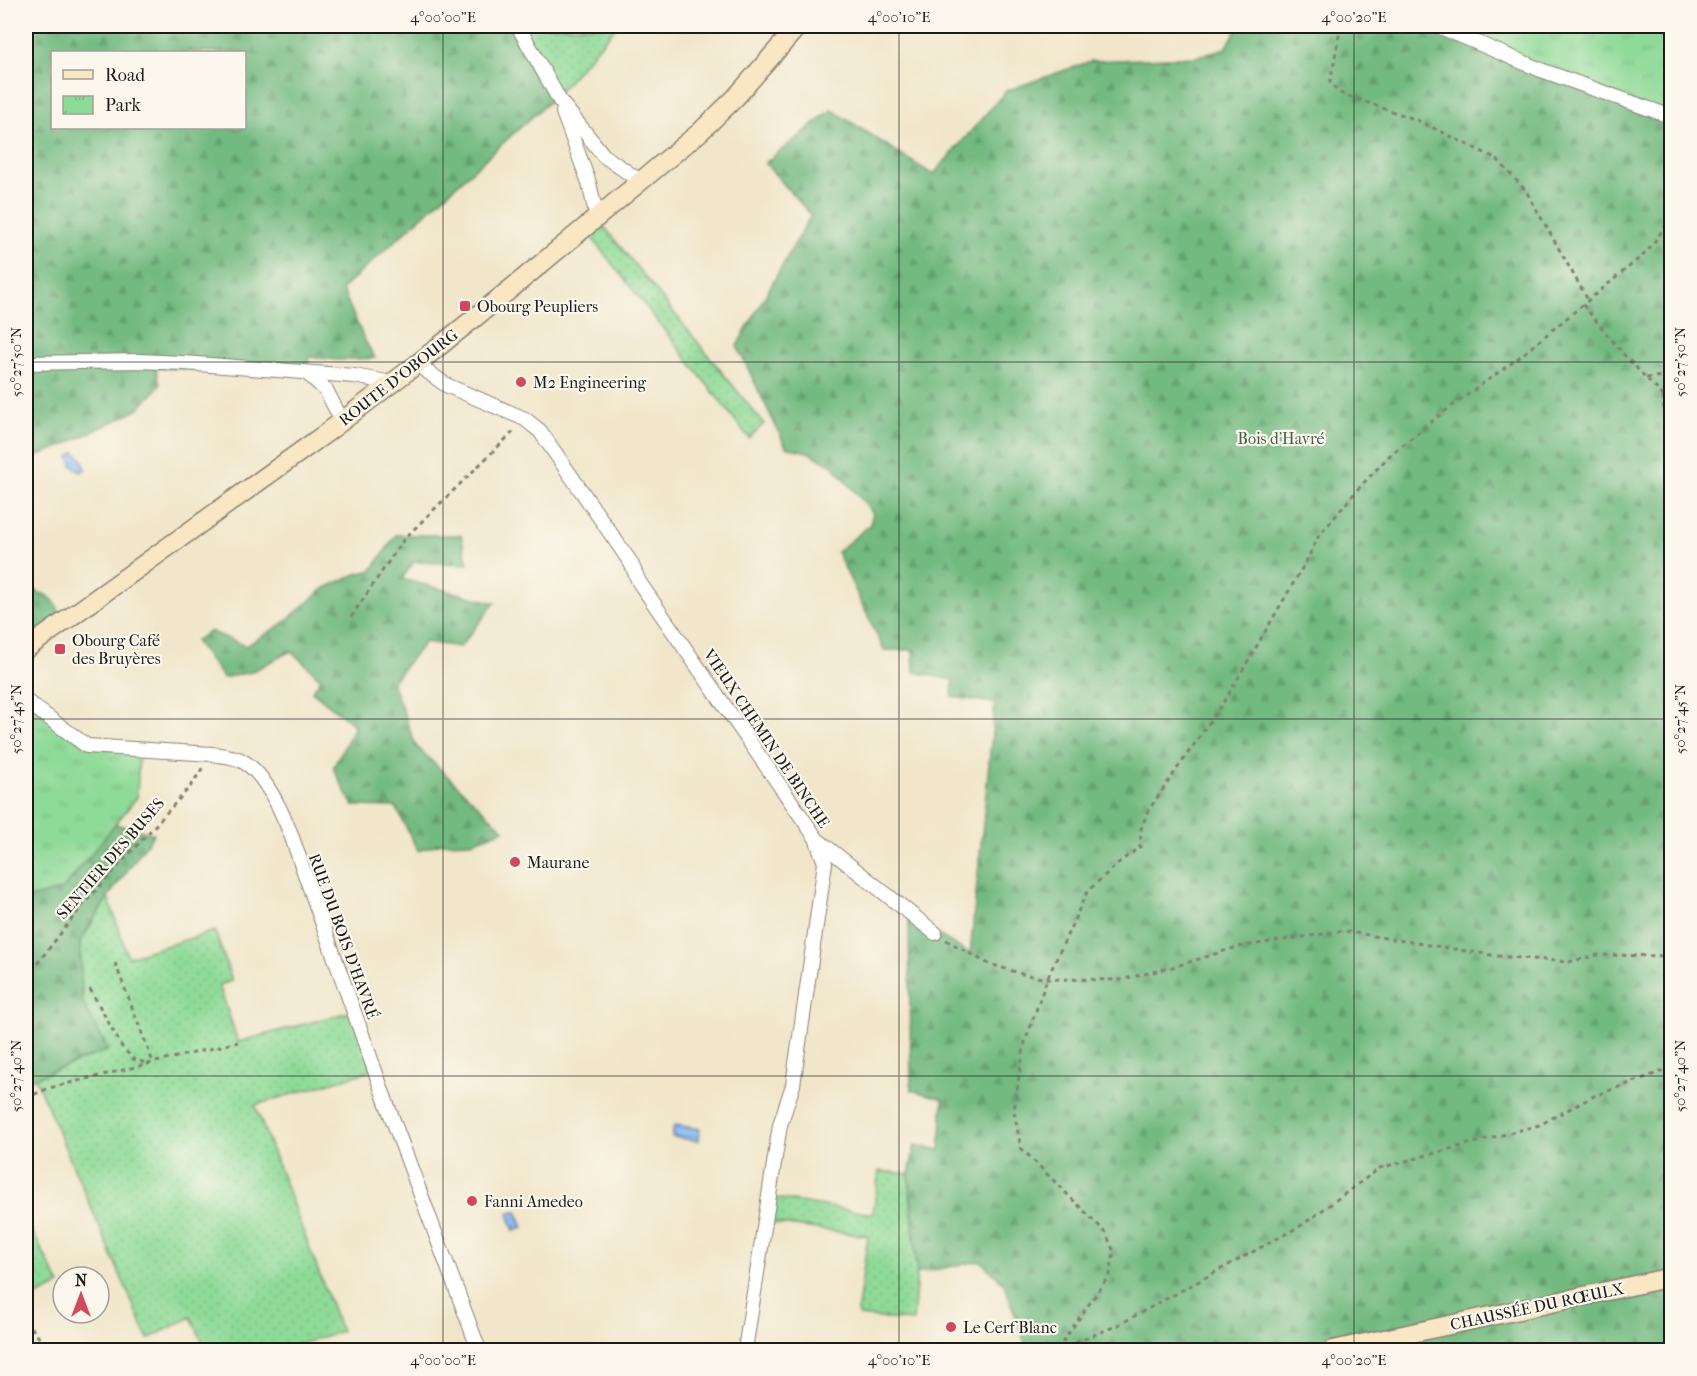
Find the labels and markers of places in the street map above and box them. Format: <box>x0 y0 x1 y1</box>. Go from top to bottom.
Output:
place label: Obourg Peupliers <box>477 297 598 316</box>
marker: Obourg Peupliers <box>458 299 472 313</box>
place label: M2 Engineering <box>533 373 647 392</box>
marker: M2 Engineering <box>514 375 528 389</box>
place label: Obourg Café des Bruyères <box>72 631 161 668</box>
marker: Obourg Café des Bruyères <box>53 642 67 656</box>
place label: Maurane <box>527 853 589 872</box>
marker: Maurane <box>508 855 522 869</box>
place label: Fanni Amedeo <box>484 1192 583 1211</box>
marker: Fanni Amedeo <box>465 1194 479 1208</box>
place label: Le Cerf Blanc <box>963 1318 1057 1337</box>
marker: Le Cerf Blanc <box>944 1320 958 1334</box>

